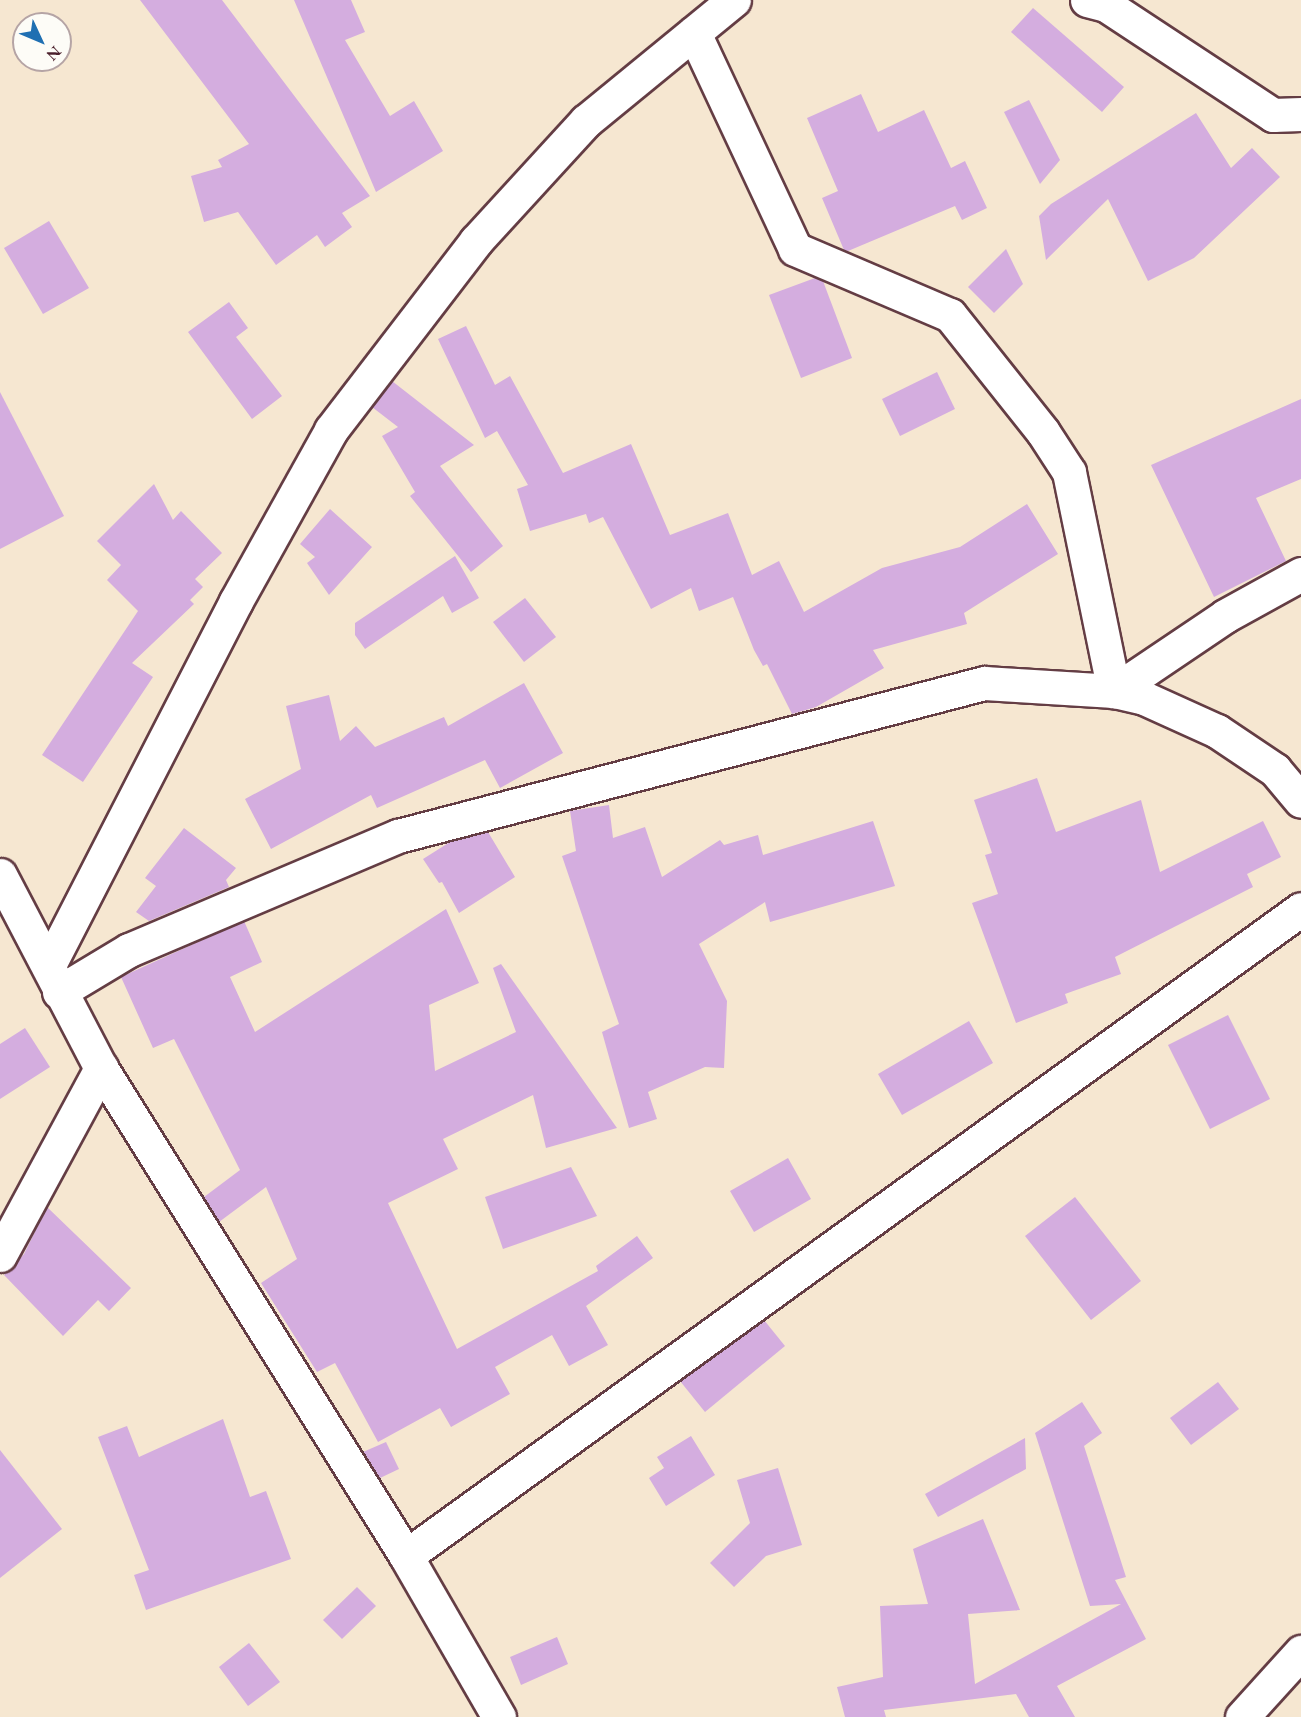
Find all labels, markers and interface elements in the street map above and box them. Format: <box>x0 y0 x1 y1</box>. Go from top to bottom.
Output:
north arrow <box>12 12 72 72</box>
text: N <box>42 42 66 65</box>

